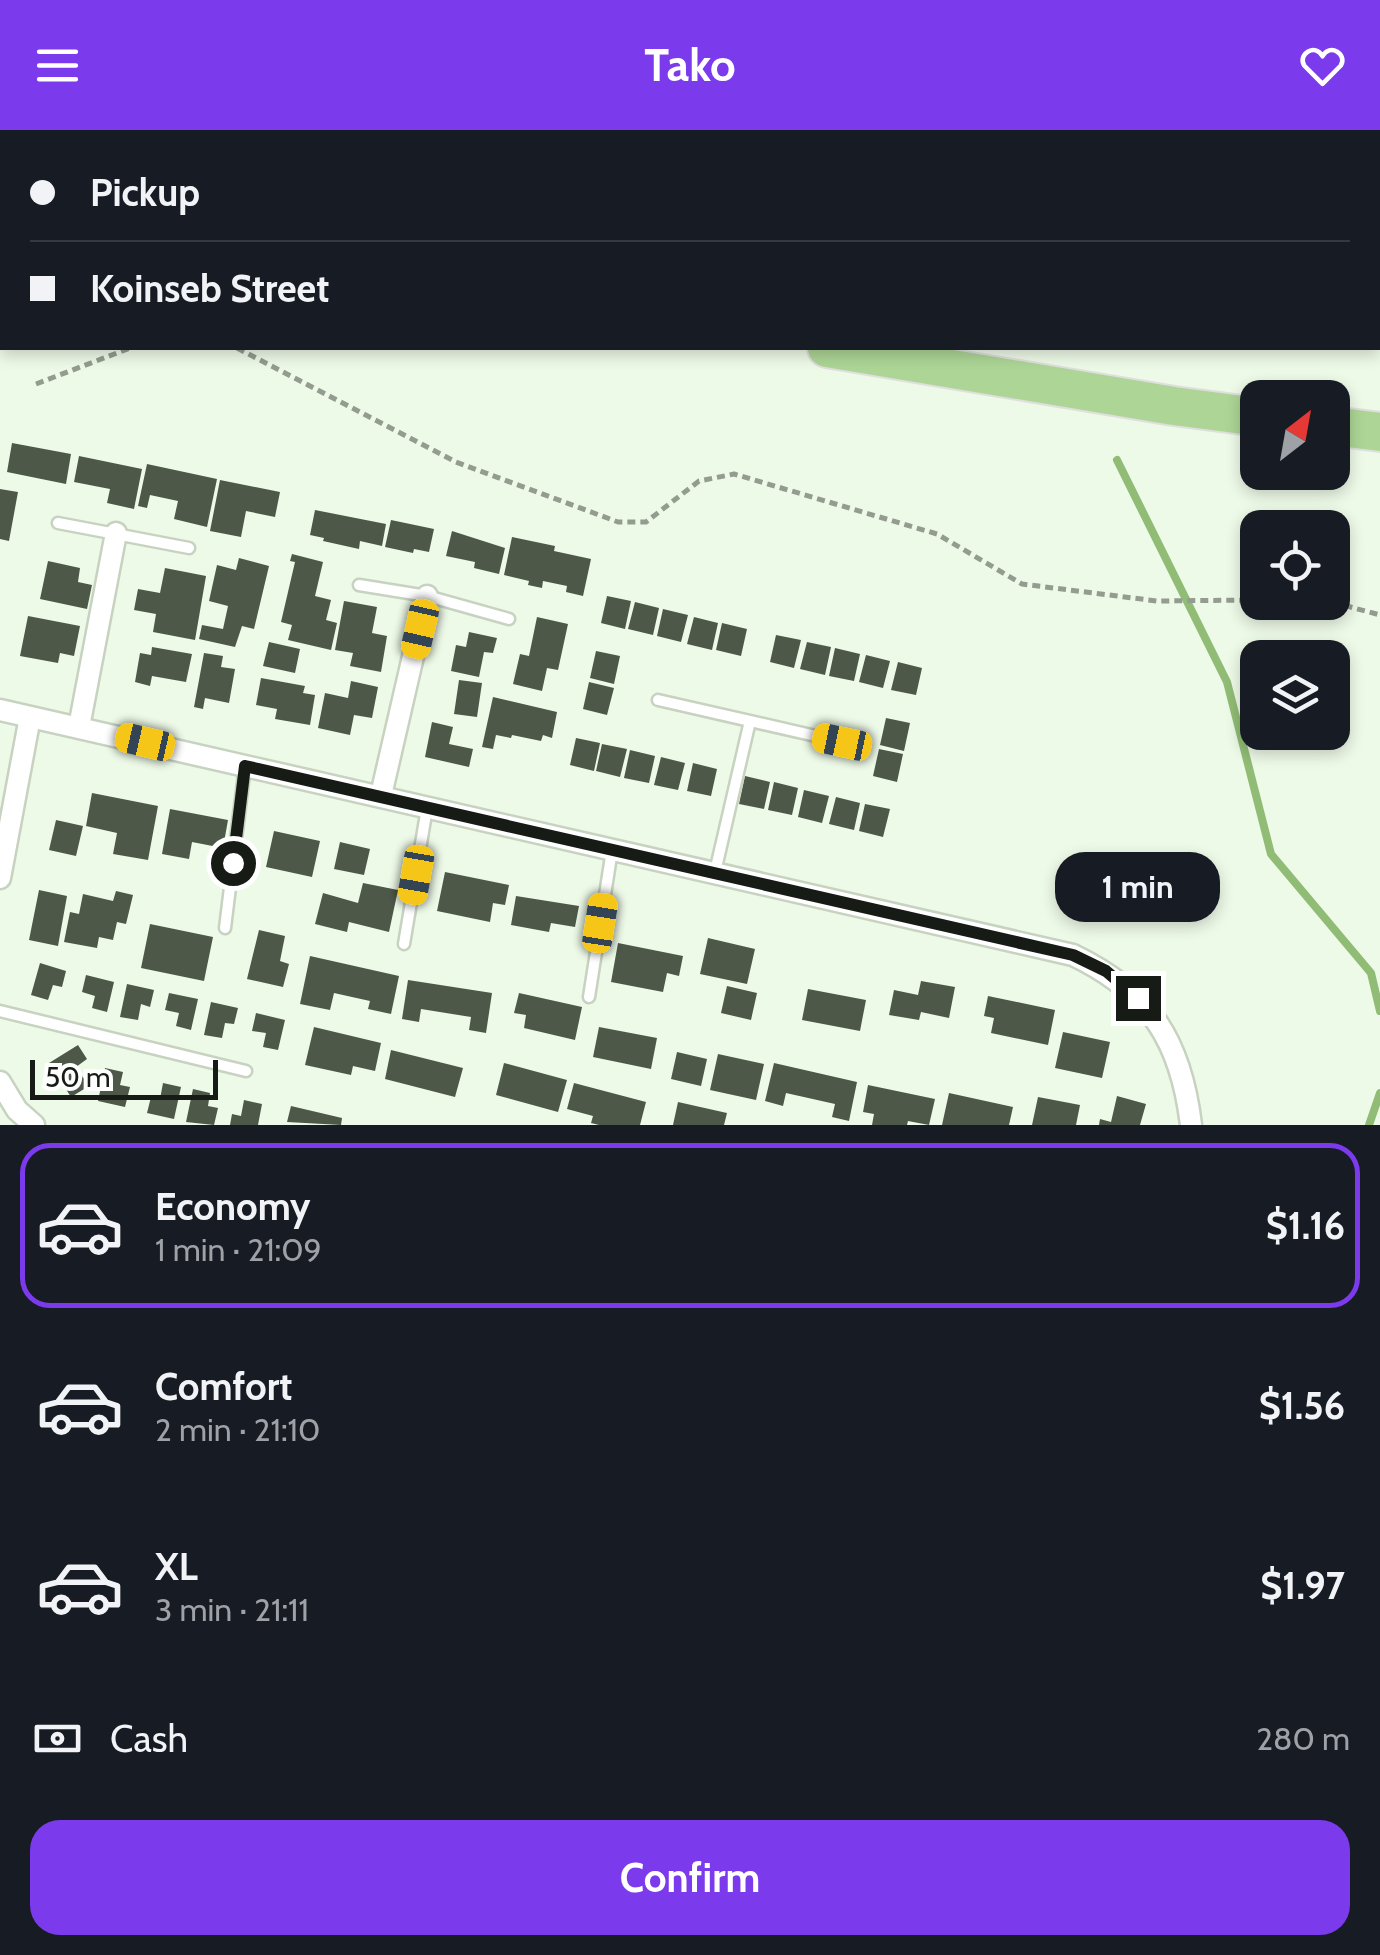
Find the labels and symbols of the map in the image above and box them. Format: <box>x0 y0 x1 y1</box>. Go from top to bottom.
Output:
north arrow <box>1240 380 1350 490</box>
car <box>399 596 441 662</box>
car <box>112 721 178 763</box>
car <box>810 721 874 763</box>
route start <box>211 841 256 886</box>
car <box>396 843 436 907</box>
callout: 1 min <box>1056 853 1220 923</box>
car <box>580 891 620 955</box>
route end <box>1116 976 1161 1021</box>
scale bar <box>30 1055 218 1100</box>

